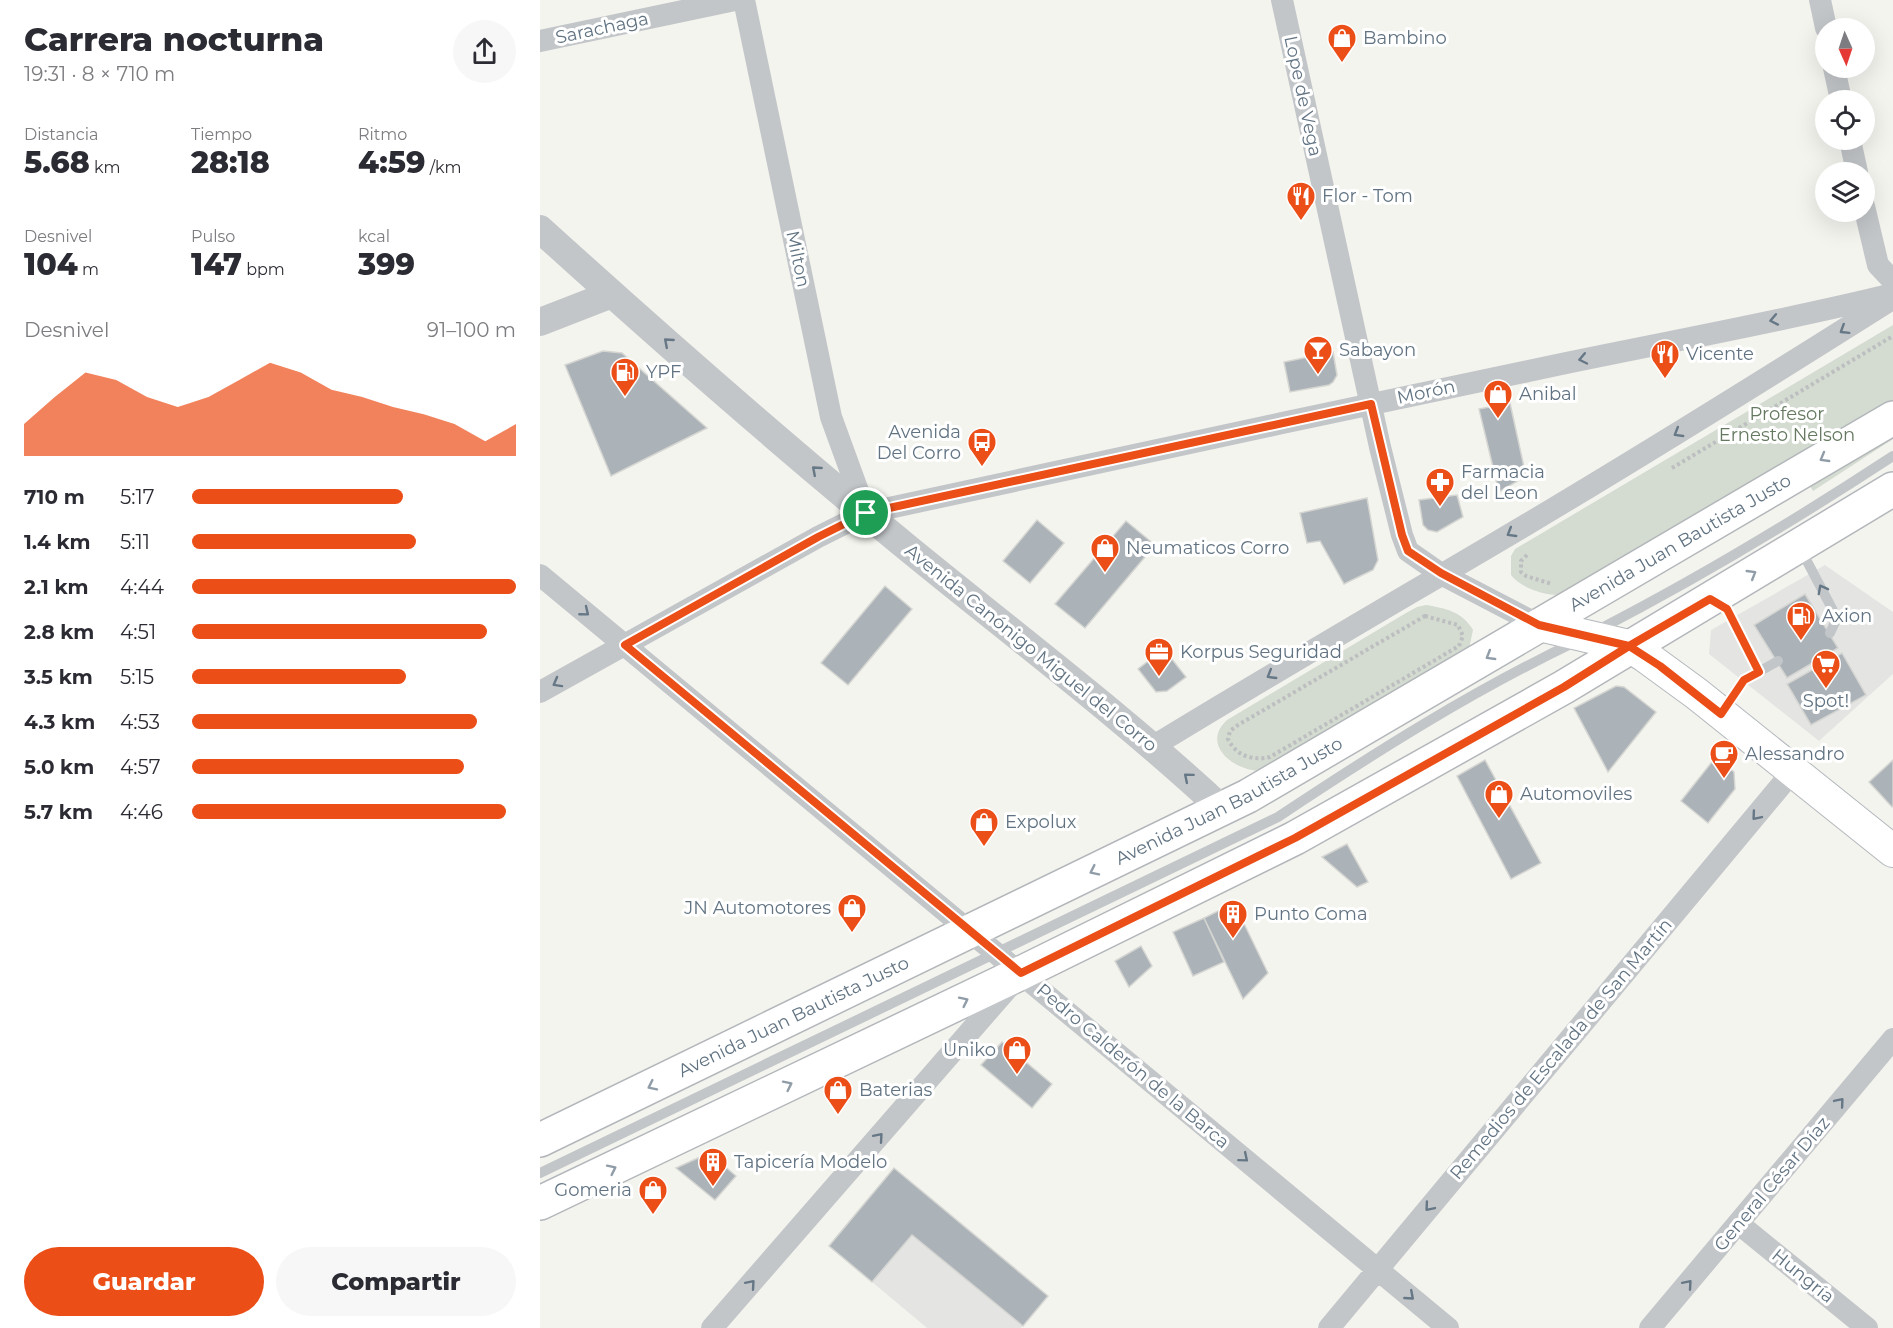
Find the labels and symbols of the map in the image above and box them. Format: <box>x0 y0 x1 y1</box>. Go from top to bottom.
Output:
street label: Sarachaga <box>553 7 651 49</box>
north arrow <box>1815 18 1875 78</box>
shop icon: Bambino <box>1326 22 1358 64</box>
place label: Bambino <box>1363 27 1447 49</box>
street label: Lope de Vega <box>1279 34 1327 158</box>
restaurant icon: Flor - Tom <box>1285 180 1317 222</box>
place label: Flor - Tom <box>1322 185 1413 207</box>
street label: Milton <box>781 229 815 289</box>
one-way arrow <box>1770 313 1780 326</box>
one-way arrow <box>1839 323 1850 334</box>
bar icon: Sabayon <box>1302 334 1334 376</box>
restaurant icon: Vicente <box>1649 338 1681 380</box>
one-way arrow <box>664 339 675 350</box>
place label: Sabayon <box>1339 339 1416 361</box>
place label: Vicente <box>1686 343 1754 365</box>
one-way arrow <box>1579 352 1589 365</box>
fuel station icon: YPF <box>609 356 641 398</box>
place label: YPF <box>646 361 681 383</box>
street label: Morón <box>1395 375 1457 409</box>
shop icon: Anibal <box>1482 378 1514 420</box>
place label: Anibal <box>1519 383 1577 405</box>
park label: Profesor Ernesto Nelson <box>1719 403 1855 446</box>
place label: Avenida Del Corro <box>877 421 961 464</box>
bus stop icon: Avenida Del Corro <box>966 426 998 468</box>
one-way arrow <box>1674 426 1684 438</box>
one-way arrow <box>1820 451 1830 463</box>
place label: Farmacia del Leon <box>1461 461 1545 504</box>
one-way arrow <box>812 466 823 477</box>
pharmacy icon: Farmacia del Leon <box>1424 466 1456 508</box>
street label: Avenida Juan Bautista Justo <box>1565 469 1795 616</box>
pin <box>840 487 891 538</box>
one-way arrow <box>1507 526 1517 538</box>
shop icon: Neumaticos Corro <box>1089 532 1121 574</box>
place label: Neumaticos Corro <box>1126 537 1289 559</box>
street label: Avenida Canónigo Miguel del Corro <box>901 539 1161 757</box>
one-way arrow <box>1746 569 1756 581</box>
one-way arrow <box>1818 585 1829 595</box>
fuel station icon: Axion <box>1785 600 1817 642</box>
one-way arrow <box>578 605 589 616</box>
place label: Axion <box>1822 605 1872 627</box>
office icon: Korpus Seguridad <box>1143 636 1175 678</box>
place label: Korpus Seguridad <box>1180 641 1342 663</box>
supermarket icon: Spot! <box>1810 648 1842 690</box>
one-way arrow <box>1486 649 1496 660</box>
one-way arrow <box>1267 668 1277 680</box>
one-way arrow <box>553 676 563 687</box>
place label: Spot! <box>1803 690 1849 712</box>
street label: Avenida Juan Bautista Justo <box>1112 732 1347 870</box>
cafe icon: Alessandro <box>1708 738 1740 780</box>
place label: Alessandro <box>1745 743 1844 765</box>
one-way arrow <box>1184 774 1195 785</box>
shop icon: Automoviles <box>1483 778 1515 820</box>
place label: Automoviles <box>1520 783 1633 805</box>
shop icon: Expolux <box>968 806 1000 848</box>
one-way arrow <box>1752 809 1763 820</box>
place label: Expolux <box>1005 811 1077 833</box>
one-way arrow <box>1090 863 1101 875</box>
shop icon: JN Automotores <box>836 892 868 934</box>
place label: JN Automotores <box>683 897 831 919</box>
building icon: Punto Coma <box>1217 898 1249 940</box>
place label: Punto Coma <box>1254 903 1368 925</box>
street label: Remedios de Escalada de San Martín <box>1445 914 1677 1184</box>
street label: Avenida Juan Bautista Justo <box>675 951 913 1082</box>
street label: Pedro Calderón de la Barca <box>1032 979 1234 1153</box>
one-way arrow <box>957 996 968 1008</box>
shop icon: Uniko <box>1001 1034 1033 1076</box>
place label: Uniko <box>943 1039 996 1061</box>
shop icon: Baterias <box>822 1074 854 1116</box>
one-way arrow <box>647 1078 658 1090</box>
place label: Baterias <box>859 1079 933 1101</box>
one-way arrow <box>781 1080 792 1092</box>
one-way arrow <box>1833 1098 1844 1109</box>
street label: General César Díaz <box>1709 1112 1835 1256</box>
one-way arrow <box>871 1133 882 1144</box>
building icon: Tapicería Modelo <box>697 1146 729 1188</box>
one-way arrow <box>1237 1150 1248 1161</box>
place label: Tapicería Modelo <box>734 1151 887 1173</box>
one-way arrow <box>605 1164 616 1176</box>
shop icon: Gomeria <box>637 1174 669 1216</box>
place label: Gomeria <box>554 1179 632 1201</box>
one-way arrow <box>1426 1200 1437 1211</box>
street label: Hungría <box>1767 1244 1839 1308</box>
one-way arrow <box>743 1280 754 1291</box>
one-way arrow <box>1681 1280 1692 1291</box>
one-way arrow <box>1403 1288 1414 1299</box>

